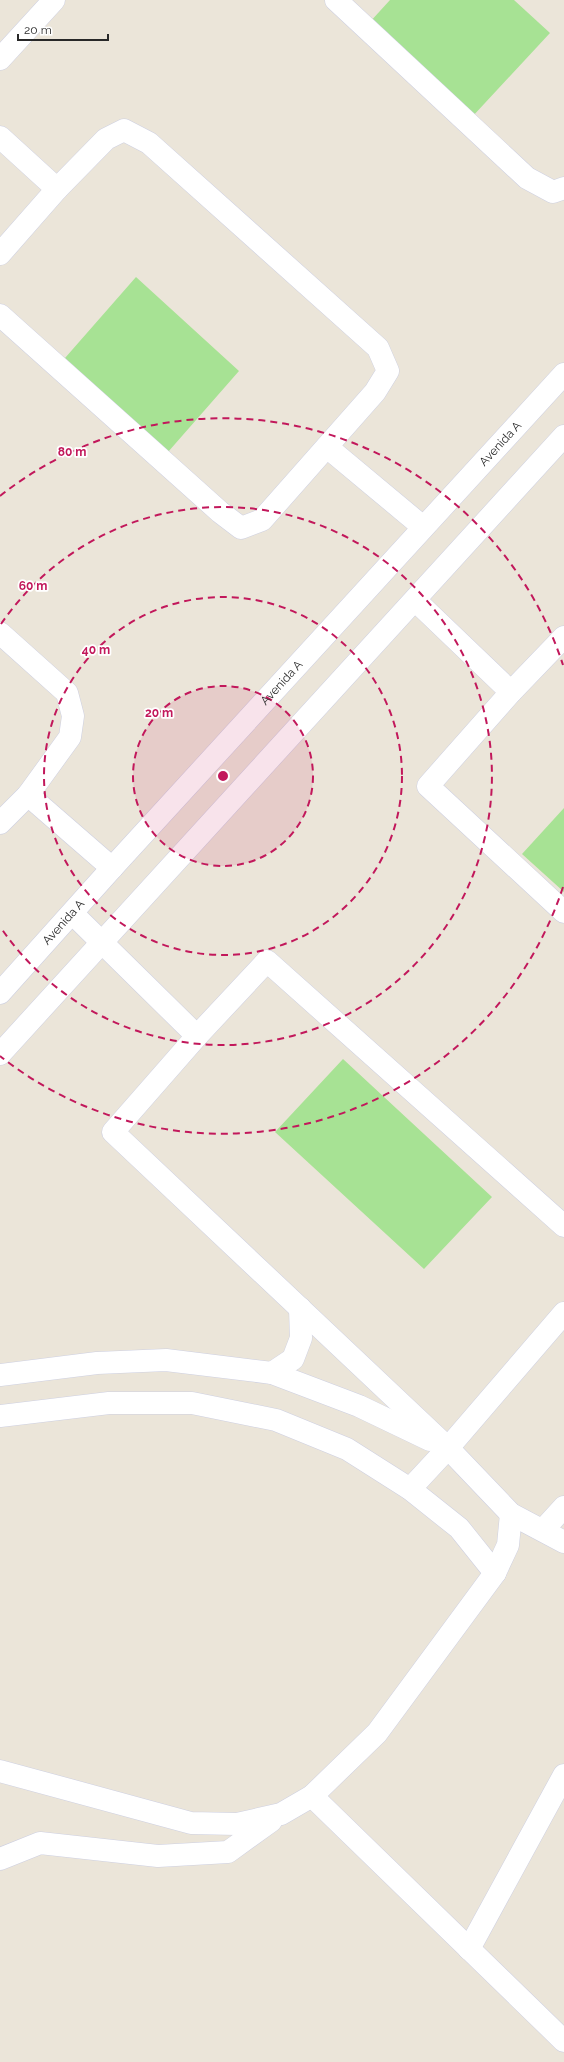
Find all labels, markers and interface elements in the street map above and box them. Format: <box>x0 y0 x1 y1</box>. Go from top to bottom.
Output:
scale bar <box>18 16 108 42</box>
text: 20 m <box>24 23 52 37</box>
street label: Avenida A <box>476 418 524 469</box>
text: 80 m <box>58 445 86 459</box>
text: 60 m <box>19 579 47 593</box>
text: 40 m <box>82 643 110 657</box>
street label: Avenida A <box>258 658 305 708</box>
text: 20 m <box>145 706 173 720</box>
centre of rings <box>216 769 230 783</box>
street label: Avenida A <box>40 897 87 948</box>

